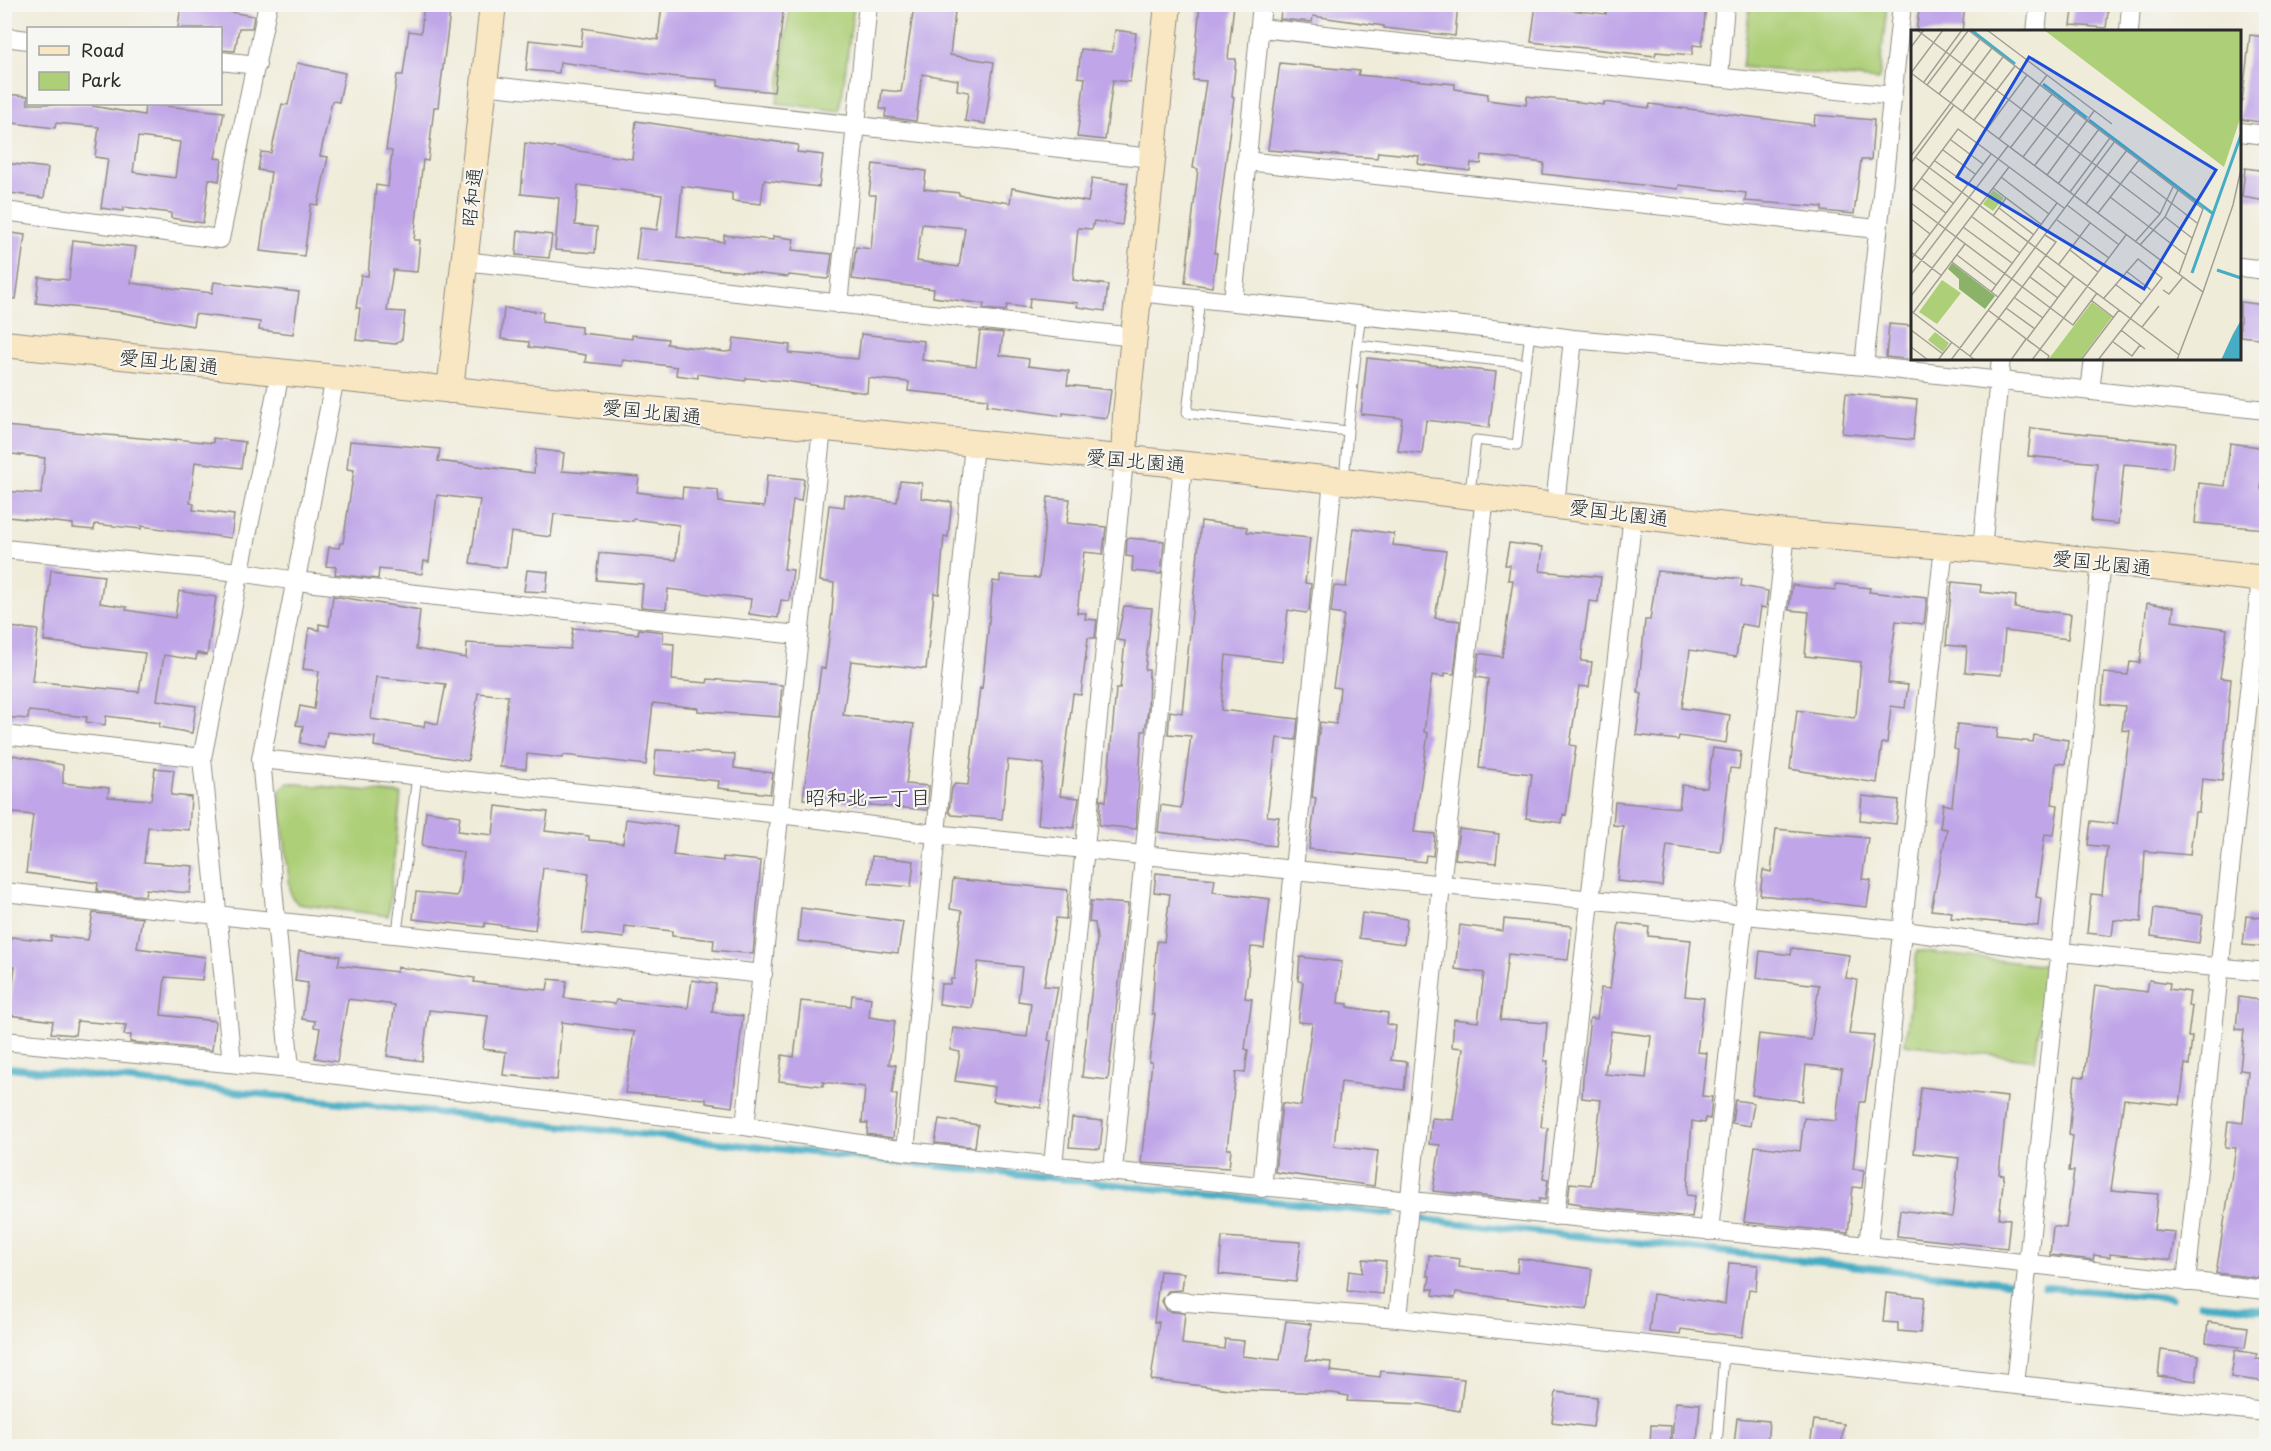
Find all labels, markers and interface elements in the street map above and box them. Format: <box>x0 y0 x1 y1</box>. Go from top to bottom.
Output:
legend <box>27 27 222 105</box>
inset map <box>1911 30 2241 360</box>
text: Road <box>81 36 125 63</box>
text: Park <box>81 66 121 93</box>
street label: 昭和通 <box>453 166 489 228</box>
street label: 愛国北園通 <box>118 341 220 381</box>
street label: 愛国北園通 <box>601 391 703 431</box>
street label: 愛国北園通 <box>1085 441 1187 479</box>
street label: 愛国北園通 <box>1568 491 1670 533</box>
street label: 愛国北園通 <box>2051 542 2153 582</box>
district label: 昭和北一丁目 <box>805 780 931 812</box>

